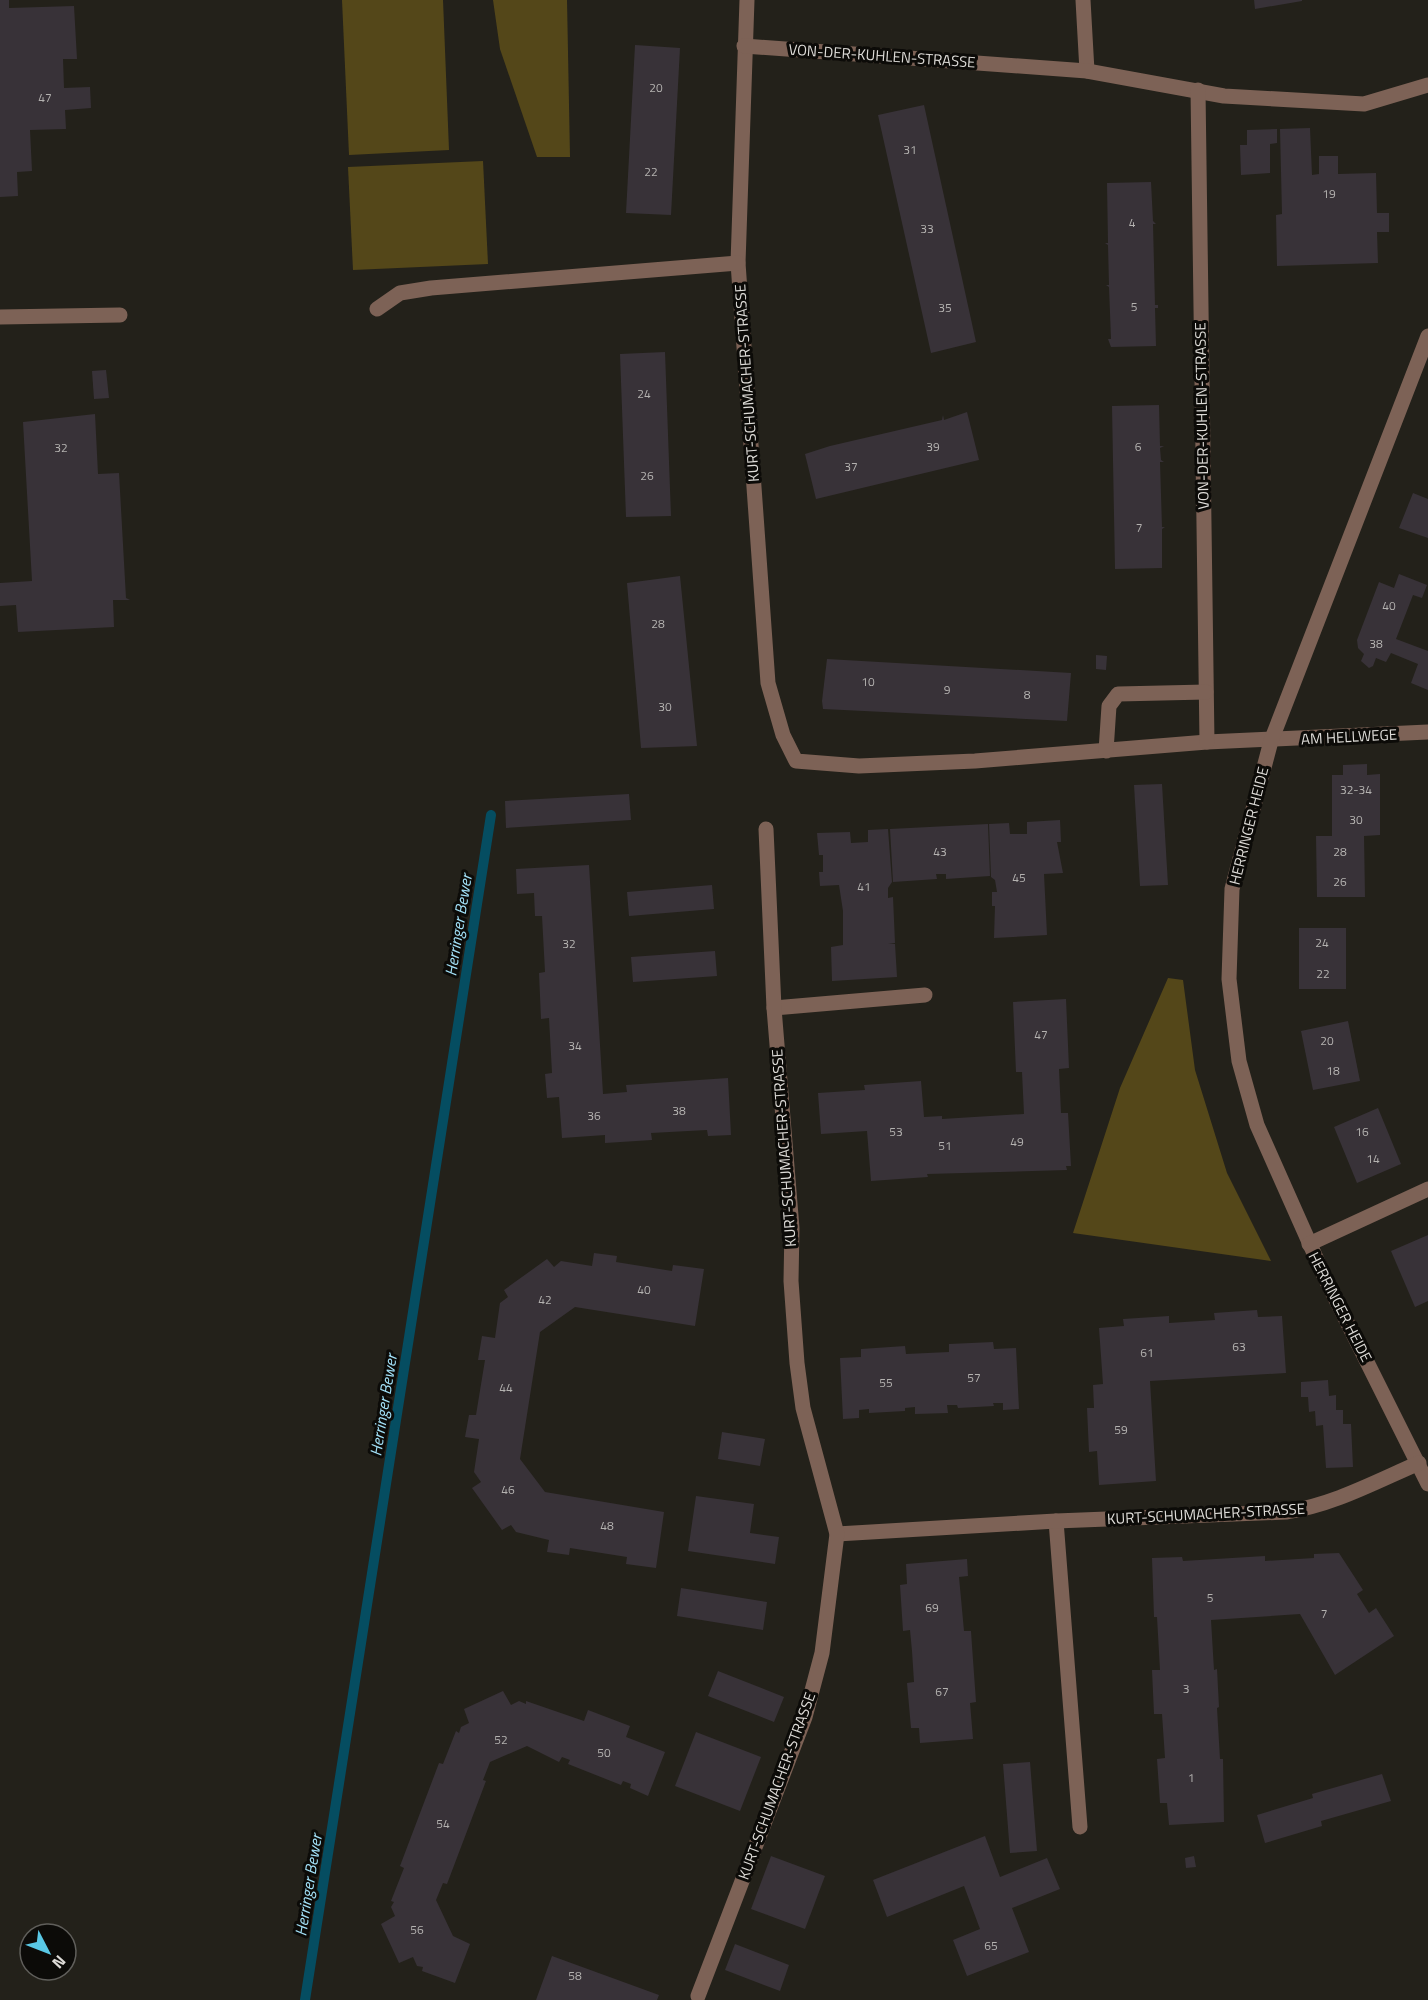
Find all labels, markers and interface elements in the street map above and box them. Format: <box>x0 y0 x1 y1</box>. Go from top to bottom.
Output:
street label: VON-DER-KUHLEN-STRASSE <box>788 37 976 74</box>
house number: 20 <box>649 78 663 97</box>
house number: 47 <box>38 88 52 107</box>
house number: 31 <box>903 140 917 159</box>
house number: 22 <box>644 162 658 181</box>
house number: 19 <box>1322 184 1336 203</box>
house number: 4 <box>1129 213 1136 232</box>
house number: 33 <box>920 219 934 238</box>
street label: KURT-SCHUMACHER-STRASSE <box>728 283 765 483</box>
house number: 5 <box>1131 297 1138 316</box>
house number: 35 <box>938 298 952 317</box>
street label: VON-DER-KUHLEN-STRASSE <box>1188 322 1215 510</box>
house number: 24 <box>637 384 651 403</box>
house number: 39 <box>926 437 940 456</box>
house number: 6 <box>1135 437 1142 456</box>
house number: 32 <box>54 438 68 457</box>
house number: 37 <box>844 457 858 476</box>
house number: 26 <box>640 466 654 485</box>
house number: 7 <box>1136 518 1142 537</box>
house number: 40 <box>1382 596 1396 615</box>
house number: 28 <box>651 614 665 633</box>
house number: 38 <box>1369 634 1383 653</box>
house number: 10 <box>861 672 875 691</box>
house number: 9 <box>944 680 951 699</box>
house number: 8 <box>1024 685 1031 704</box>
house number: 30 <box>658 697 672 716</box>
street label: AM HELLWEGE <box>1300 723 1397 750</box>
street label: HERRINGER HEIDE <box>1223 764 1274 887</box>
house number: 32-34 <box>1340 780 1372 799</box>
house number: 30 <box>1349 810 1363 829</box>
house number: 43 <box>933 842 947 861</box>
house number: 28 <box>1333 842 1347 861</box>
house number: 45 <box>1012 868 1026 887</box>
water label: Herringer Bewer <box>438 870 478 978</box>
house number: 26 <box>1333 872 1347 891</box>
house number: 41 <box>857 877 871 896</box>
house number: 24 <box>1315 933 1329 952</box>
house number: 32 <box>562 934 576 953</box>
house number: 22 <box>1316 964 1330 983</box>
house number: 47 <box>1034 1025 1048 1044</box>
house number: 20 <box>1320 1031 1334 1050</box>
house number: 34 <box>568 1036 582 1055</box>
street label: KURT-SCHUMACHER-STRASSE <box>765 1048 802 1248</box>
house number: 18 <box>1326 1061 1340 1080</box>
house number: 38 <box>672 1101 686 1120</box>
house number: 36 <box>587 1106 601 1125</box>
house number: 53 <box>889 1122 903 1141</box>
house number: 16 <box>1355 1122 1369 1141</box>
house number: 49 <box>1010 1132 1024 1151</box>
house number: 51 <box>938 1136 952 1155</box>
house number: 14 <box>1366 1149 1380 1168</box>
street label: HERRINGER HEIDE <box>1303 1248 1378 1366</box>
house number: 40 <box>637 1280 651 1299</box>
house number: 42 <box>538 1290 552 1309</box>
house number: 63 <box>1232 1337 1246 1356</box>
house number: 61 <box>1140 1343 1154 1362</box>
water label: Herringer Bewer <box>363 1350 403 1458</box>
house number: 57 <box>967 1368 981 1387</box>
house number: 55 <box>879 1373 893 1392</box>
house number: 44 <box>499 1378 513 1397</box>
house number: 59 <box>1114 1420 1128 1439</box>
house number: 46 <box>501 1480 515 1499</box>
street label: KURT-SCHUMACHER-STRASSE <box>1106 1497 1306 1530</box>
house number: 48 <box>600 1516 614 1535</box>
house number: 5 <box>1207 1588 1214 1607</box>
house number: 69 <box>925 1598 939 1617</box>
house number: 7 <box>1321 1604 1327 1623</box>
house number: 3 <box>1183 1679 1189 1698</box>
house number: 67 <box>935 1682 949 1701</box>
street label: KURT-SCHUMACHER-STRASSE <box>732 1689 821 1883</box>
house number: 52 <box>494 1730 508 1749</box>
house number: 50 <box>597 1743 611 1762</box>
house number: 1 <box>1188 1768 1194 1787</box>
house number: 54 <box>436 1814 450 1833</box>
water label: Herringer Bewer <box>288 1830 328 1938</box>
house number: 56 <box>410 1920 424 1939</box>
north arrow <box>18 1922 78 1982</box>
house number: 65 <box>984 1936 998 1955</box>
text: N <box>47 1950 72 1974</box>
house number: 58 <box>568 1966 582 1985</box>

